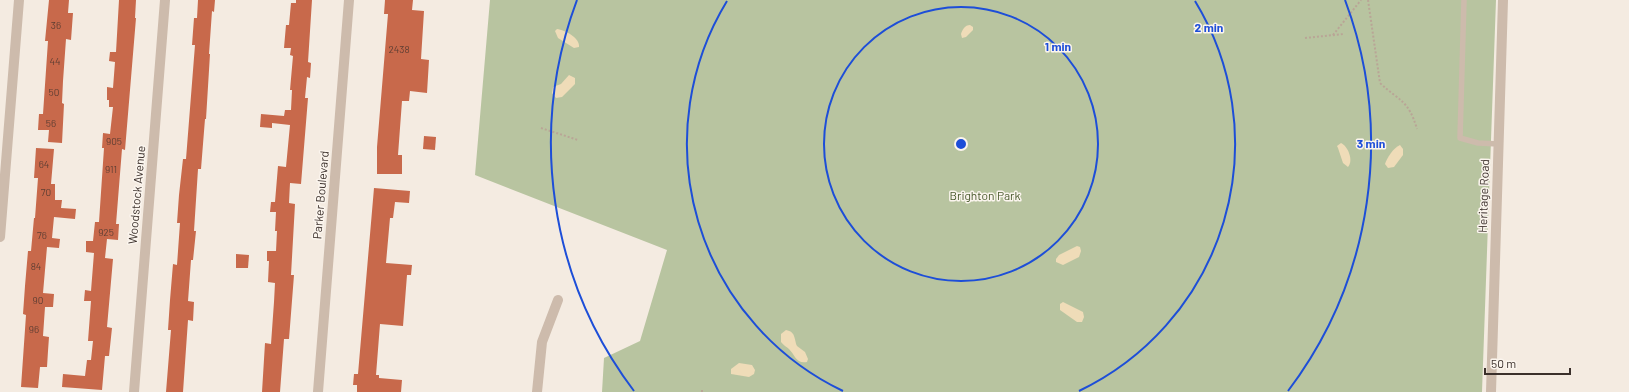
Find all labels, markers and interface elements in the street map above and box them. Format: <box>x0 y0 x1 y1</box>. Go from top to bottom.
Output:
house number: 36 <box>51 19 61 31</box>
text: 2 min <box>1195 20 1223 34</box>
text: 1 min <box>1045 39 1071 53</box>
house number: 2438 <box>388 43 410 55</box>
house number: 44 <box>49 55 61 67</box>
house number: 50 <box>49 86 59 98</box>
house number: 56 <box>46 117 56 129</box>
house number: 905 <box>106 135 122 147</box>
text: 3 min <box>1357 136 1385 150</box>
centre of rings <box>954 137 968 151</box>
street label: Woodstock Avenue <box>125 145 147 245</box>
street label: Parker Boulevard <box>309 150 331 240</box>
house number: 64 <box>39 158 49 170</box>
street label: Heritage Road <box>1475 159 1491 233</box>
house number: 911 <box>105 163 117 175</box>
house number: 70 <box>41 186 51 198</box>
park label: Brighton Park <box>949 188 1021 202</box>
house number: 925 <box>98 226 114 238</box>
house number: 76 <box>37 229 47 241</box>
house number: 84 <box>31 260 41 272</box>
house number: 90 <box>33 294 43 306</box>
house number: 96 <box>29 323 39 335</box>
scale bar <box>1485 350 1570 376</box>
text: 50 m <box>1491 356 1516 370</box>

